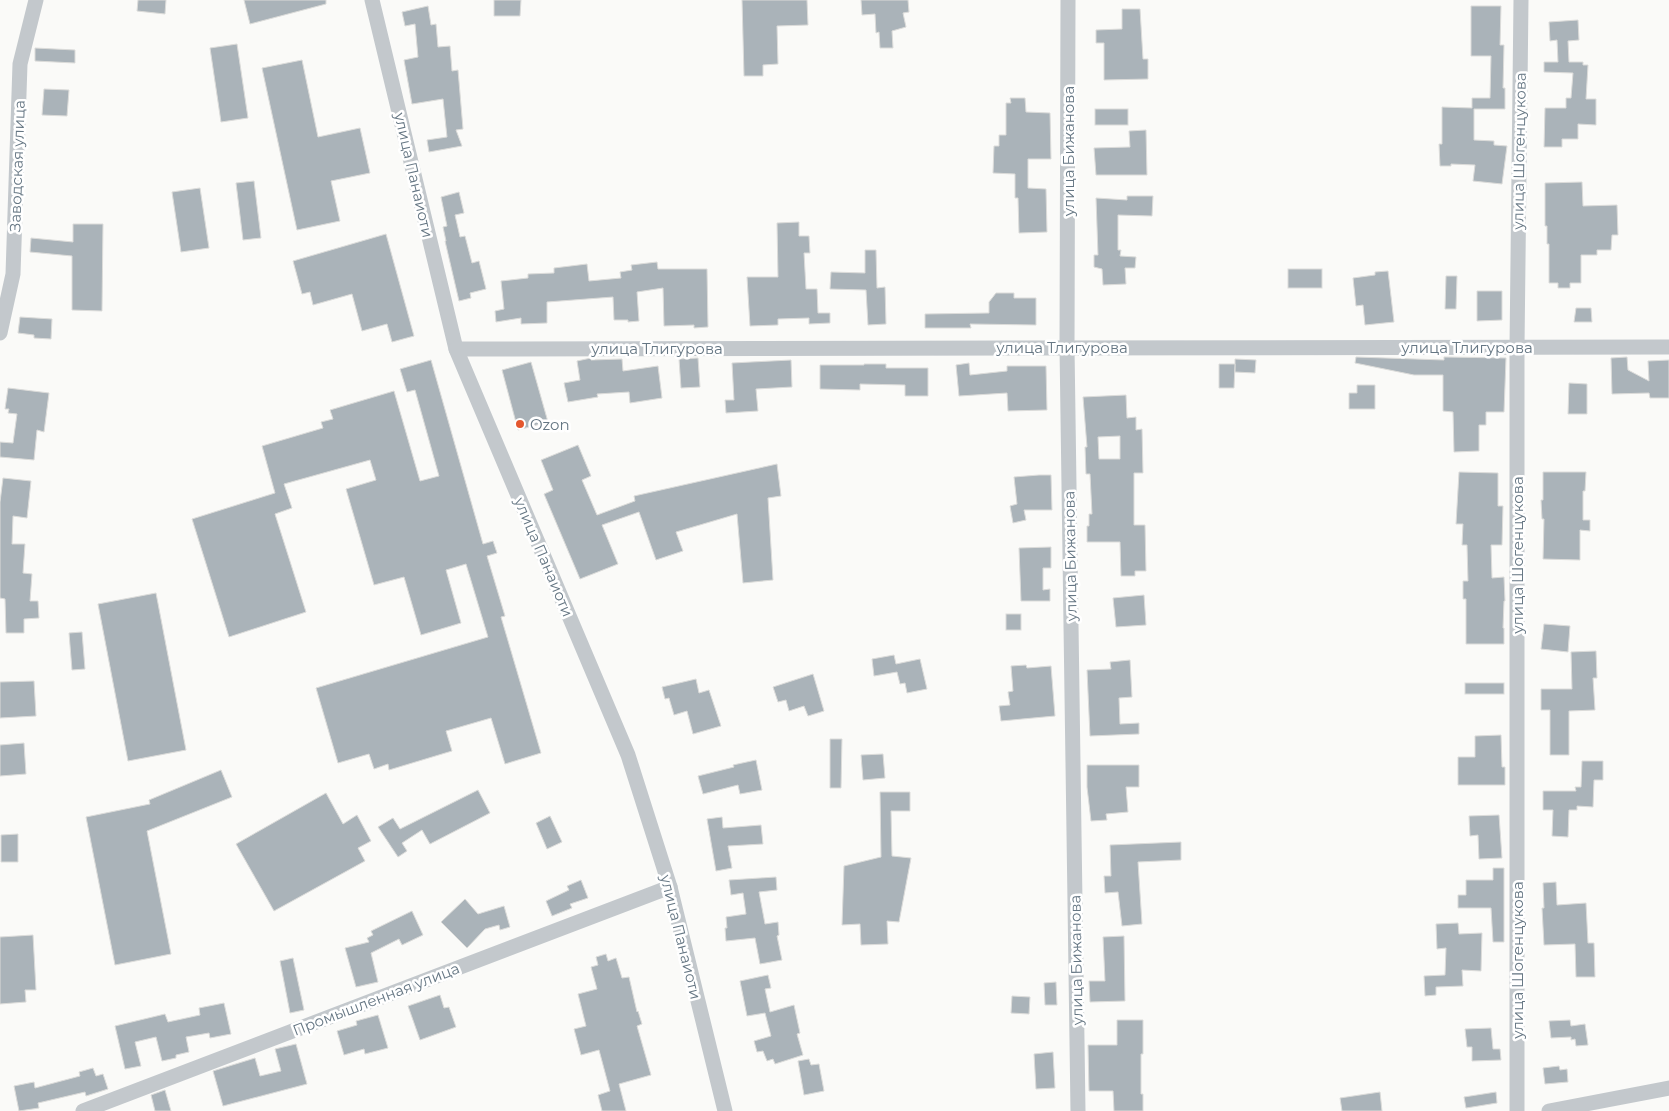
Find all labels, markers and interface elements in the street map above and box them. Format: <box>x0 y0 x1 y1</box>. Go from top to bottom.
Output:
street label: улица Шогенцукова <box>1508 72 1530 231</box>
street label: улица Бижанова <box>1059 86 1078 217</box>
street label: Заводская улица <box>5 100 29 232</box>
street label: улица Панаиоти <box>390 110 438 239</box>
street label: улица Тлигурова <box>995 338 1128 357</box>
street label: улица Тлигурова <box>1400 338 1533 357</box>
street label: улица Тлигурова <box>590 339 723 358</box>
place label: Ozon <box>530 415 570 434</box>
marker: Ozon <box>514 418 526 430</box>
street label: улица Шогенцукова <box>1508 476 1527 635</box>
street label: улица Бижанова <box>1059 491 1081 622</box>
street label: улица Панаиоти <box>510 494 578 620</box>
street label: улица Панаиоти <box>656 872 706 1001</box>
street label: улица Шогенцукова <box>1508 881 1527 1040</box>
street label: улица Бижанова <box>1065 895 1087 1026</box>
street label: Промышленная улица <box>290 958 462 1040</box>

